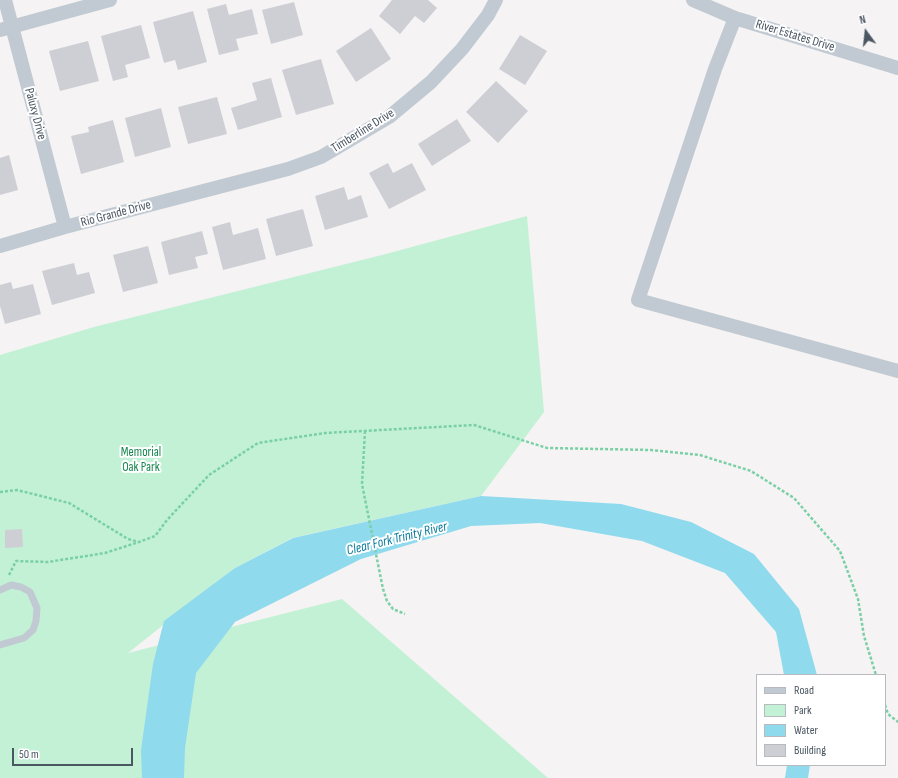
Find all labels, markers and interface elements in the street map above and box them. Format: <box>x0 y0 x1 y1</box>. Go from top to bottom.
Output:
north arrow <box>846 12 886 52</box>
text: N <box>858 13 867 27</box>
street label: River Estates Drive <box>754 17 836 55</box>
street label: Paluxy Drive <box>21 86 49 142</box>
street label: Timberline Drive <box>329 106 397 156</box>
street label: Rio Grande Drive <box>79 197 153 231</box>
park label: Memorial Oak Park <box>121 445 161 476</box>
water label: Clear Fork Trinity River <box>345 518 449 560</box>
legend <box>756 674 886 766</box>
text: Road <box>794 683 814 698</box>
text: Park <box>794 703 812 718</box>
text: Water <box>794 723 818 738</box>
scale bar <box>14 740 135 766</box>
text: Building <box>794 743 826 758</box>
text: 50 m <box>19 747 39 762</box>

